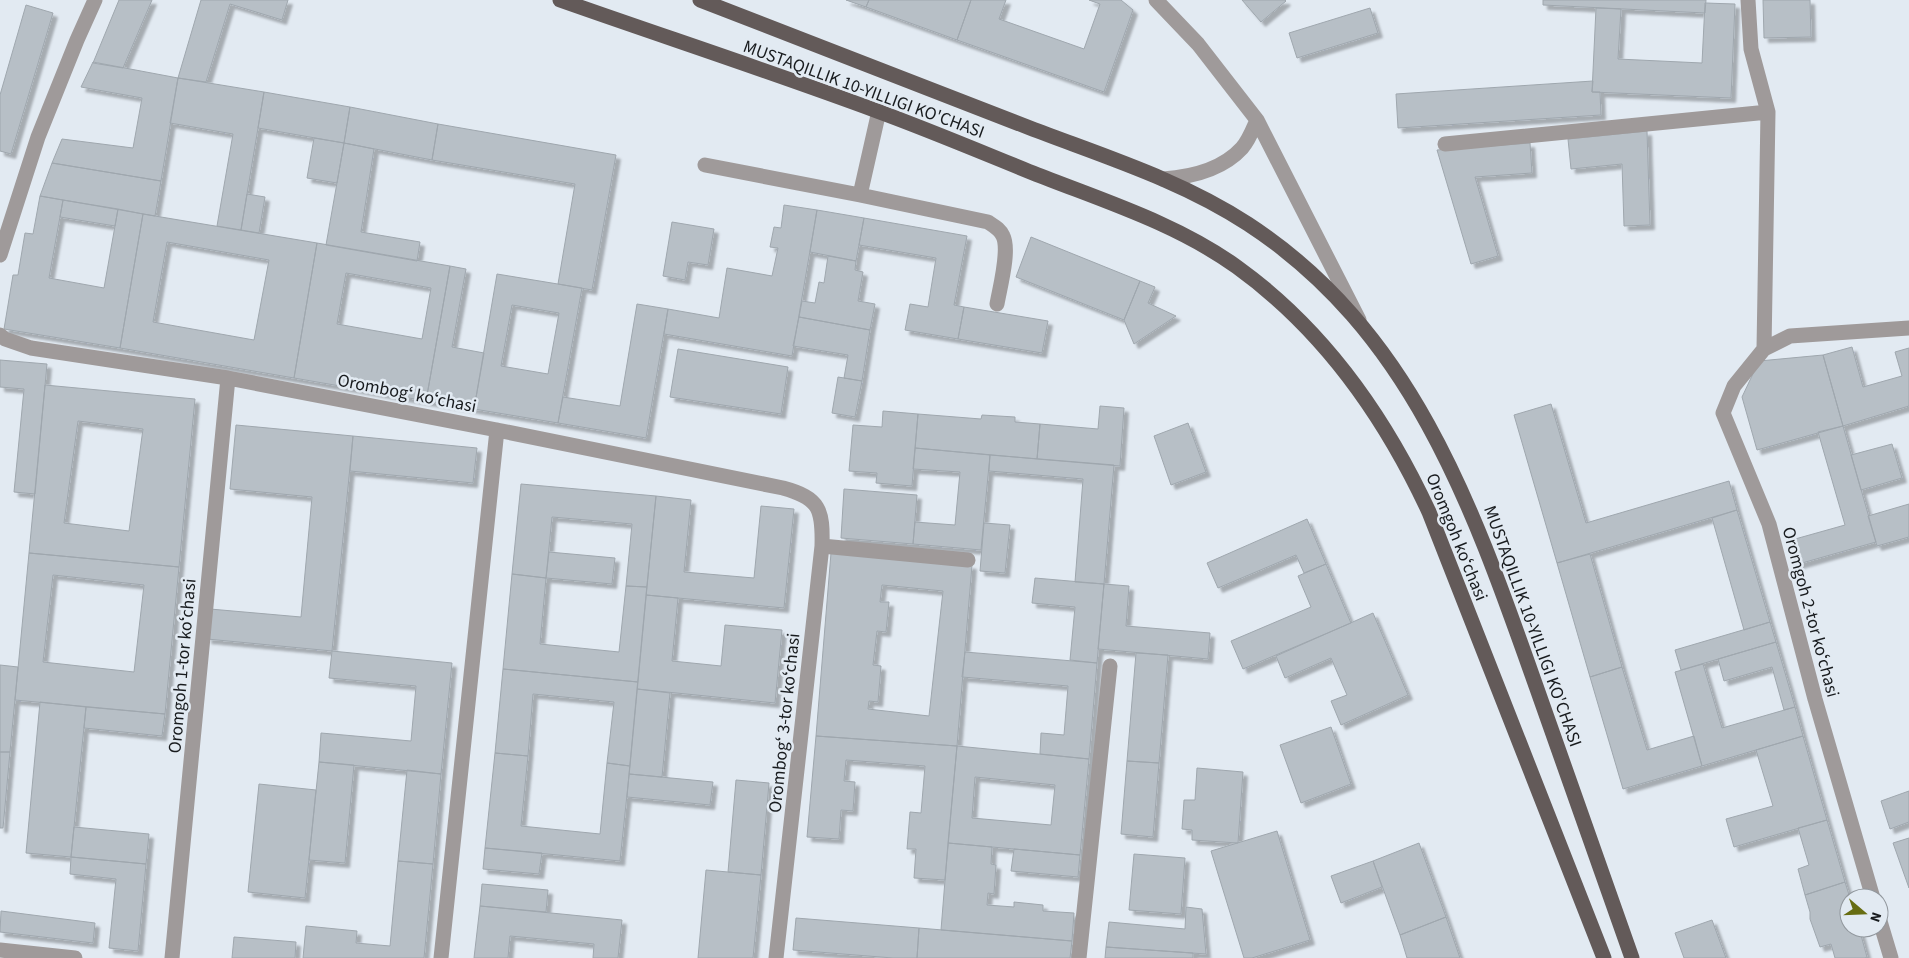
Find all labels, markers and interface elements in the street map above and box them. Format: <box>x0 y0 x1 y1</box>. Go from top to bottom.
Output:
street label: MUSTAQILLIK 10-YILLIGI KO'CHASI <box>740 34 988 145</box>
street label: Orombogʻ koʻchasi <box>335 368 478 419</box>
street label: Oromgoh koʻchasi <box>1420 470 1494 605</box>
street label: MUSTAQILLIK 10-YILLIGI KO'CHASI <box>1477 502 1588 750</box>
street label: Oromgoh 2-tor koʻchasi <box>1776 524 1845 700</box>
street label: Oromgoh 1-tor koʻchasi <box>162 578 203 754</box>
street label: Orombogʻ 3-tor koʻchasi <box>763 632 806 814</box>
north arrow <box>1839 888 1889 938</box>
text: N <box>1864 909 1886 925</box>

